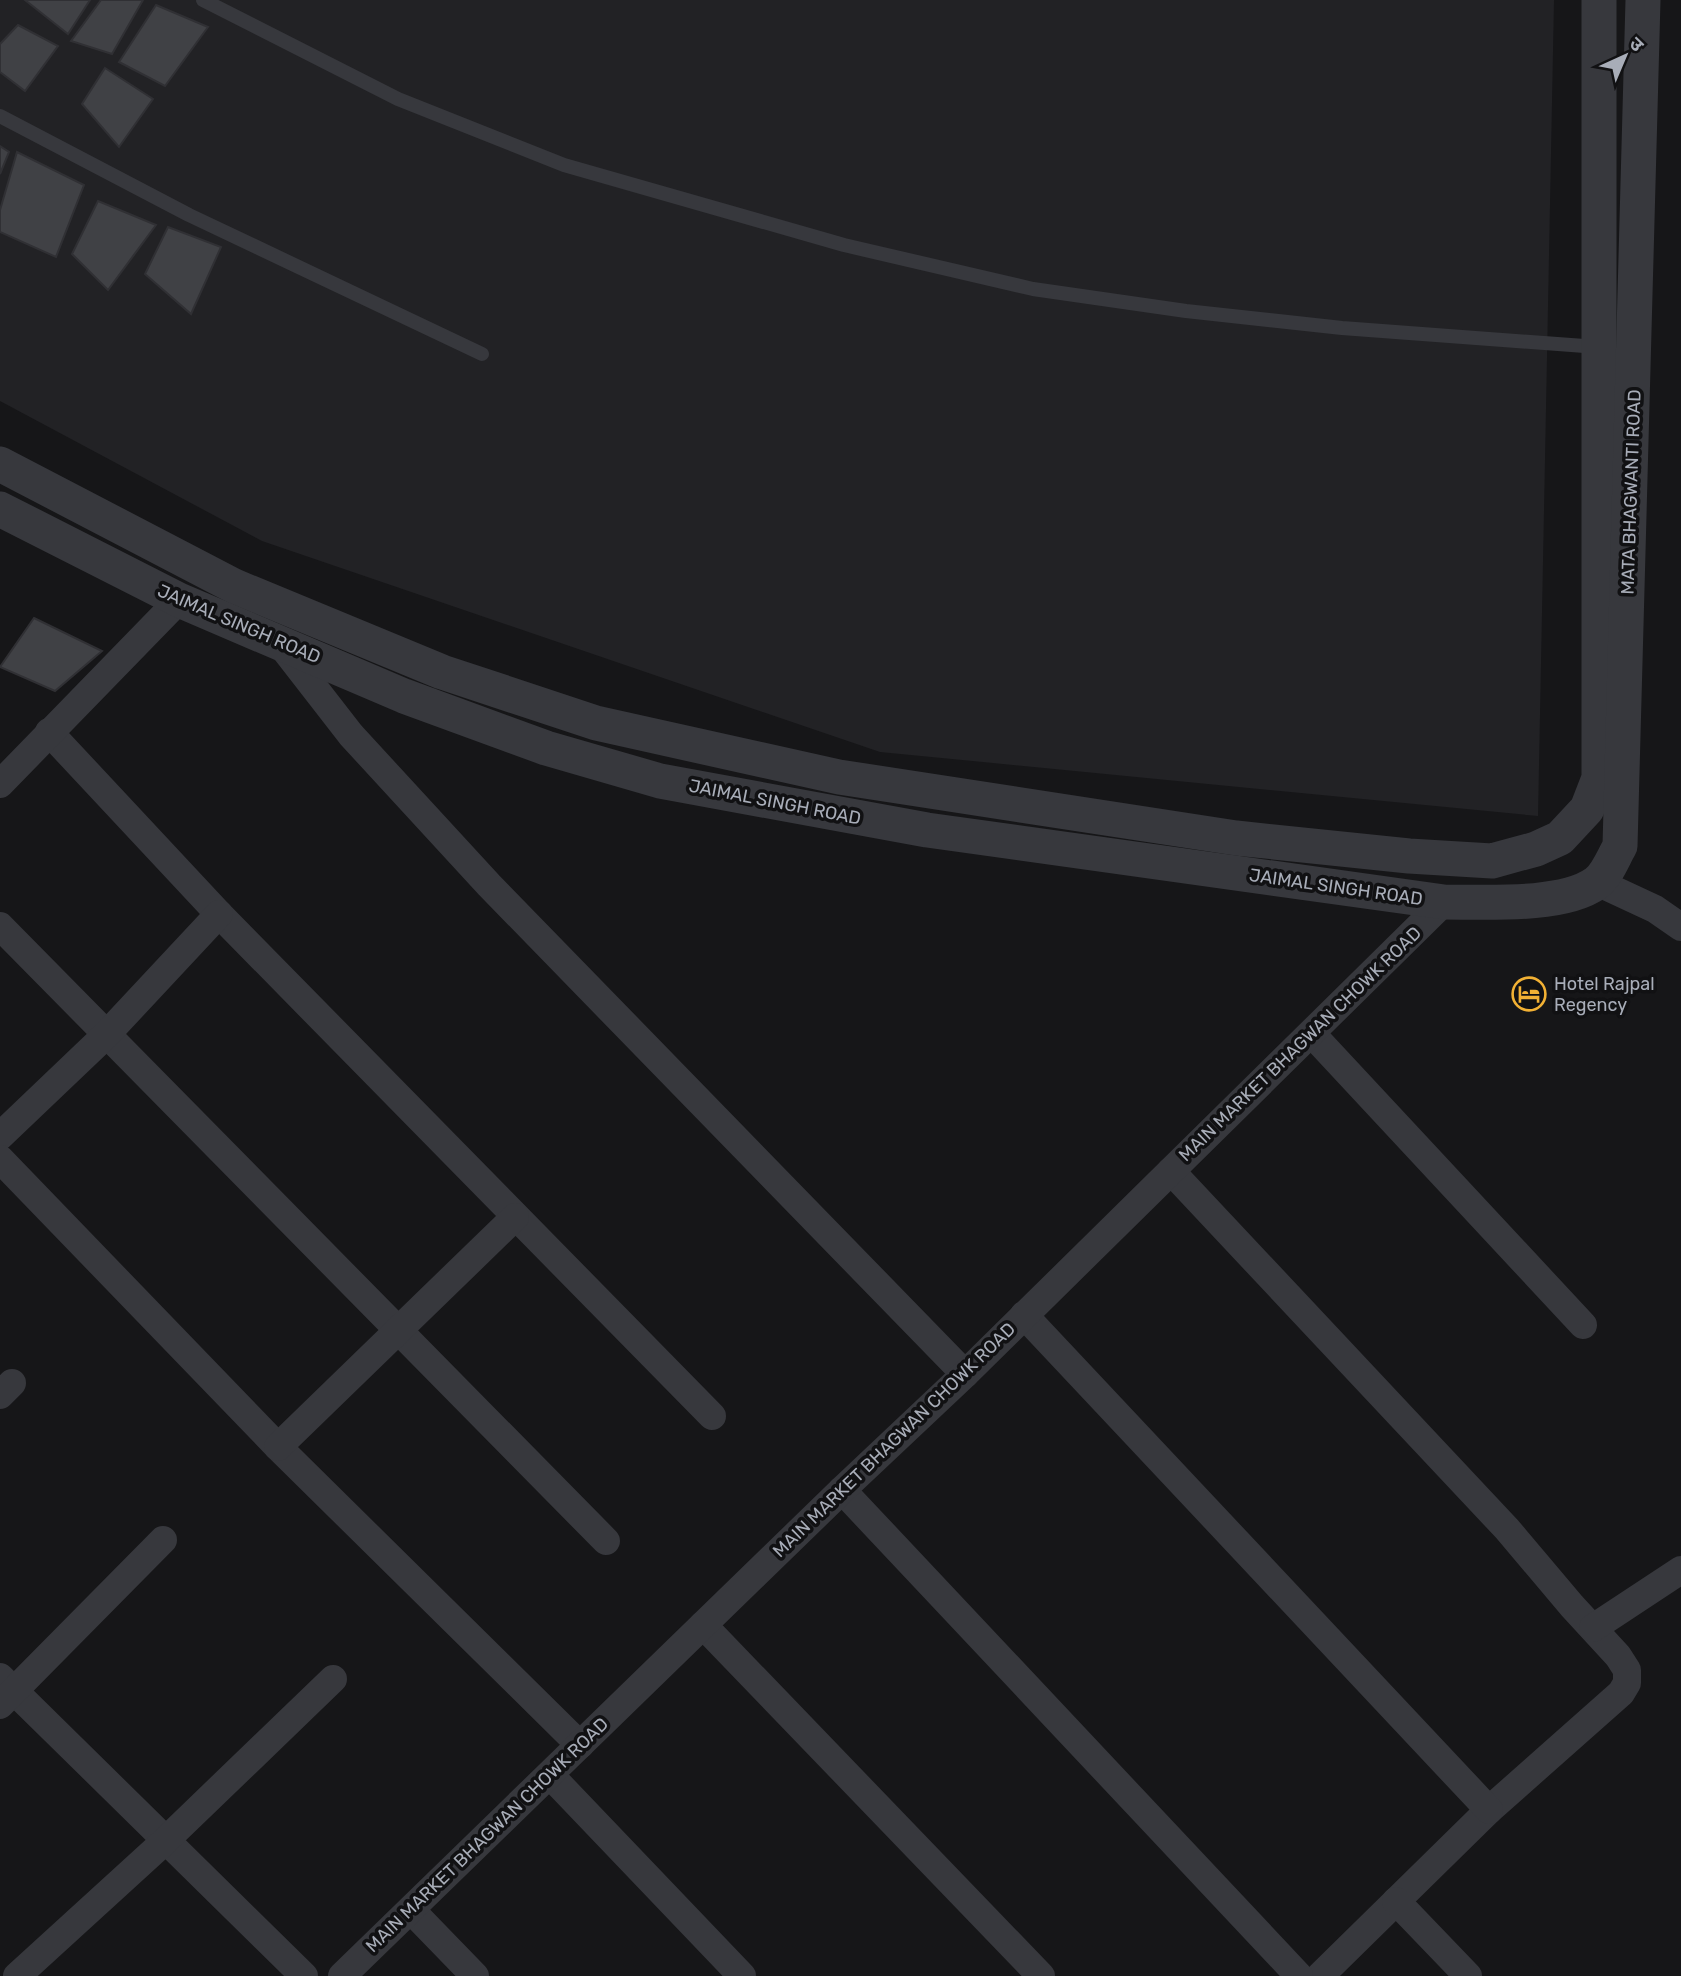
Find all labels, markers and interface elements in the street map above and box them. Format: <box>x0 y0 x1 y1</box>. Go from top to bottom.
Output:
north arrow <box>1590 21 1660 91</box>
text: उ <box>1624 32 1649 57</box>
street label: MATA BHAGWANTI ROAD <box>1616 389 1646 595</box>
street label: JAIMAL SINGH ROAD <box>154 580 324 668</box>
street label: JAIMAL SINGH ROAD <box>687 775 863 829</box>
street label: JAIMAL SINGH ROAD <box>1248 864 1424 910</box>
street label: MAIN MARKET BHAGWAN CHOWK ROAD <box>1174 922 1426 1166</box>
place label: Hotel Rajpal Regency <box>1554 973 1655 1016</box>
hotel icon: Hotel Rajpal Regency <box>1510 975 1548 1013</box>
street label: MAIN MARKET BHAGWAN CHOWK ROAD <box>768 1318 1020 1562</box>
street label: MAIN MARKET BHAGWAN CHOWK ROAD <box>361 1713 613 1957</box>

